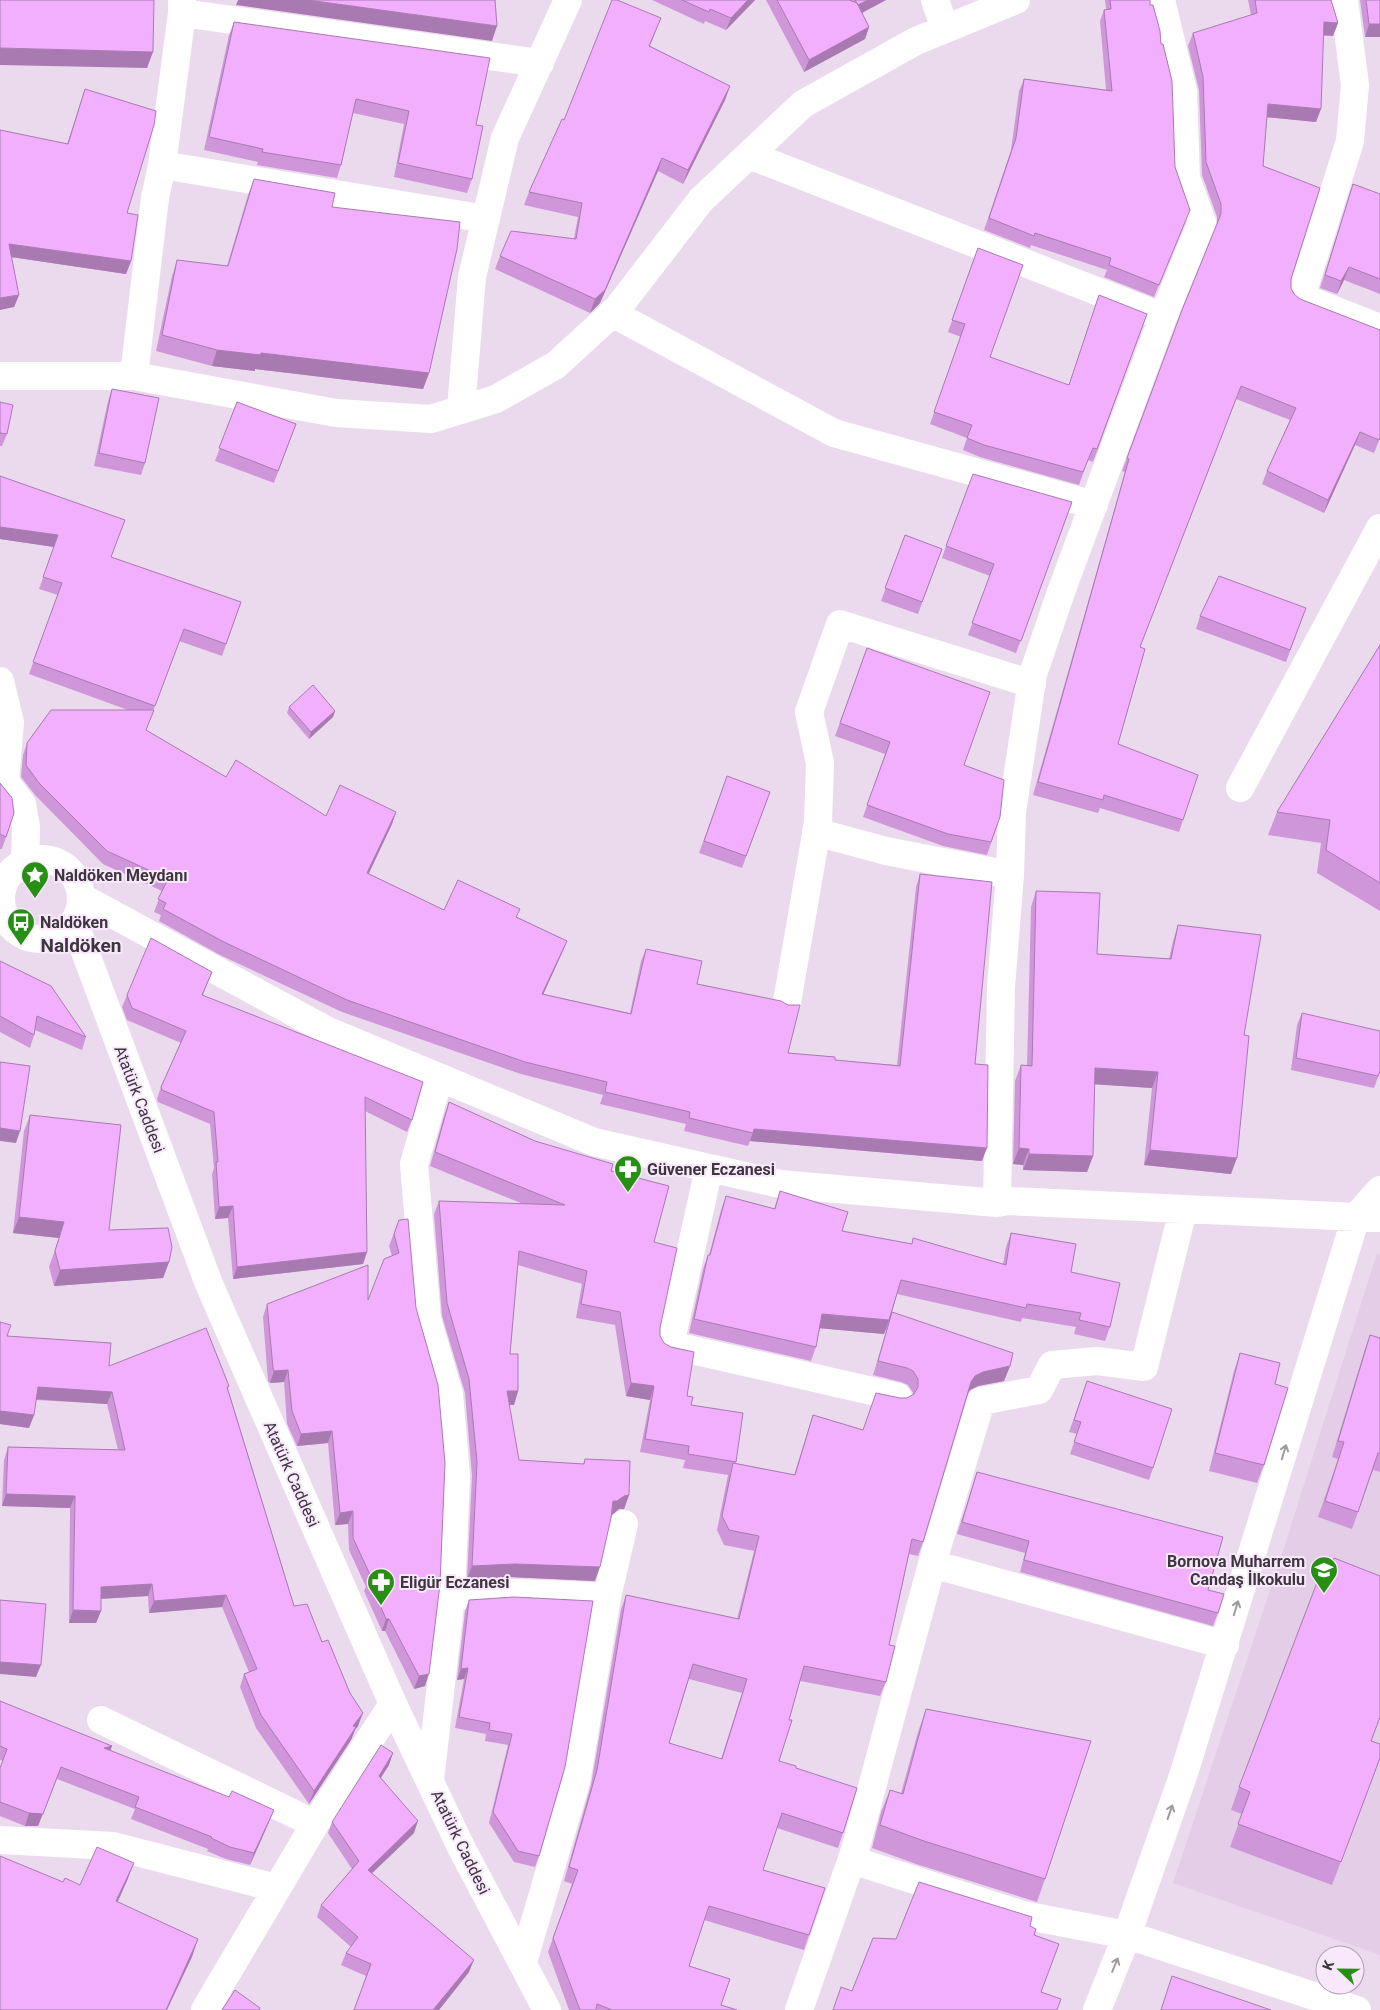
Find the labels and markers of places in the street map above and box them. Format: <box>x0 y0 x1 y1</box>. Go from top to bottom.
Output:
place icon: Naldöken Meydanı <box>20 860 50 899</box>
place label: Naldöken Meydanı <box>54 866 188 885</box>
bus stop icon: Naldöken <box>6 907 36 946</box>
place label: Naldöken <box>40 913 108 932</box>
pharmacy icon: Güvener Eczanesi <box>613 1154 643 1193</box>
place label: Güvener Eczanesi <box>647 1160 775 1179</box>
place label: Bornova Muharrem Candaş İlkokulu <box>1167 1552 1305 1589</box>
school or university icon: Bornova Muharrem Candaş İlkokulu <box>1309 1555 1339 1594</box>
pharmacy icon: Eligür Eczanesi <box>366 1567 396 1606</box>
place label: Eligür Eczanesi <box>400 1573 509 1592</box>

